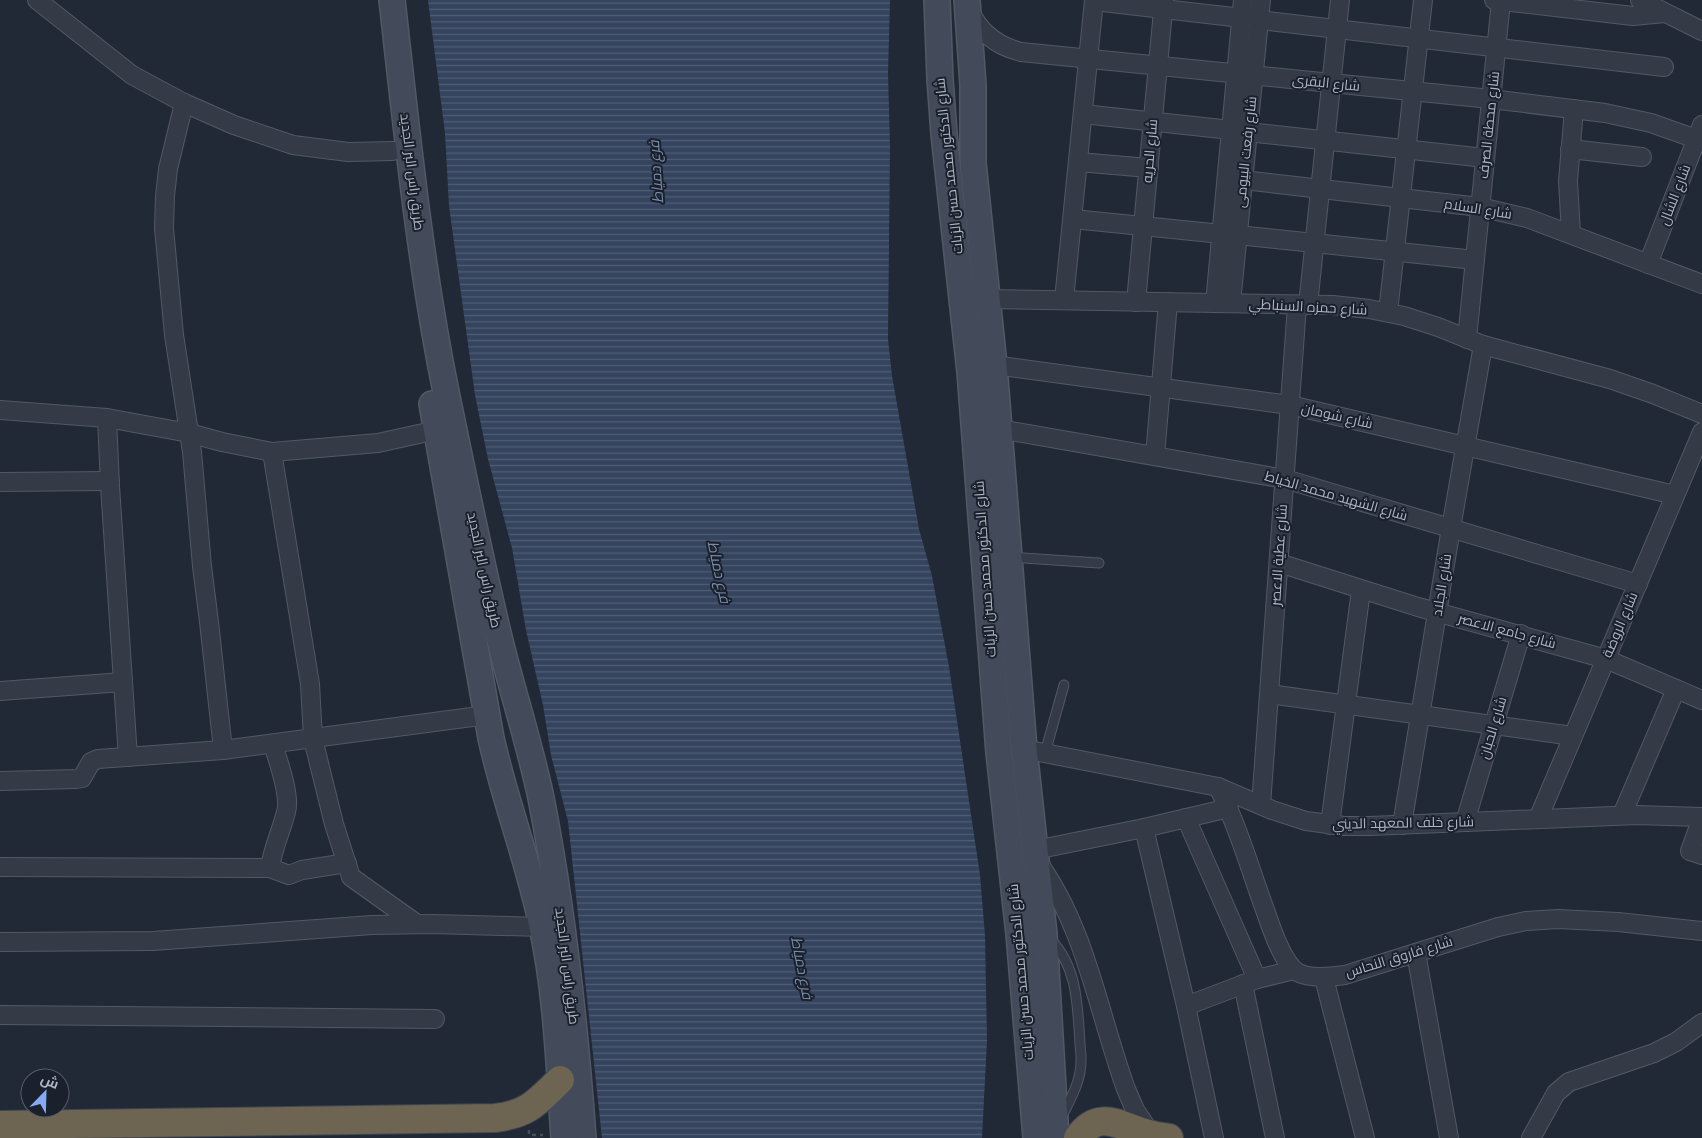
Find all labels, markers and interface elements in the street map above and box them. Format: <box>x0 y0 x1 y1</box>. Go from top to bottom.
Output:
street label: شارع البقرى <box>1291 70 1361 96</box>
street label: شارع محطة الصرف <box>1474 70 1504 180</box>
street label: شارع الدكتور محمد حسن الزيات <box>930 77 968 255</box>
street label: شارع رفعت البيومى <box>1231 95 1261 209</box>
street label: طريق راس البر الجديد <box>395 112 429 232</box>
street label: شارع الحريه <box>1138 118 1162 184</box>
water label: فرع دمياط <box>644 139 668 204</box>
street label: شارع الشال <box>1655 162 1695 228</box>
street label: شارع السلام <box>1443 194 1513 224</box>
street label: شارع حمزه السنباطي <box>1248 294 1368 322</box>
street label: شارع شومان <box>1299 399 1375 433</box>
street label: شارع الشهيد محمد الخياط <box>1262 466 1410 526</box>
street label: شارع الدكتور محمد حسن الزيات <box>969 480 1001 658</box>
street label: شارع عطية الاعصر <box>1266 503 1292 608</box>
street label: طريق راس البر الجديد <box>462 510 506 630</box>
water label: فرع دمياط <box>703 539 736 606</box>
street label: شارع الجلاد <box>1428 552 1456 618</box>
street label: شارع الروضة <box>1598 589 1642 661</box>
street label: شارع جامع الاعصر <box>1455 609 1558 653</box>
street label: شارع الحبان <box>1475 694 1511 762</box>
street label: شارع خلف المعهد الديني <box>1332 812 1474 836</box>
street label: شارع الدكتور محمد حسن الزيات <box>1004 883 1038 1061</box>
street label: طريق راس البر الجديد <box>550 906 584 1026</box>
street label: شارع فاروق النحاس <box>1343 932 1455 982</box>
water label: فرع دمياط <box>786 935 818 1002</box>
north arrow <box>20 1068 70 1118</box>
text: ش <box>38 1069 62 1094</box>

